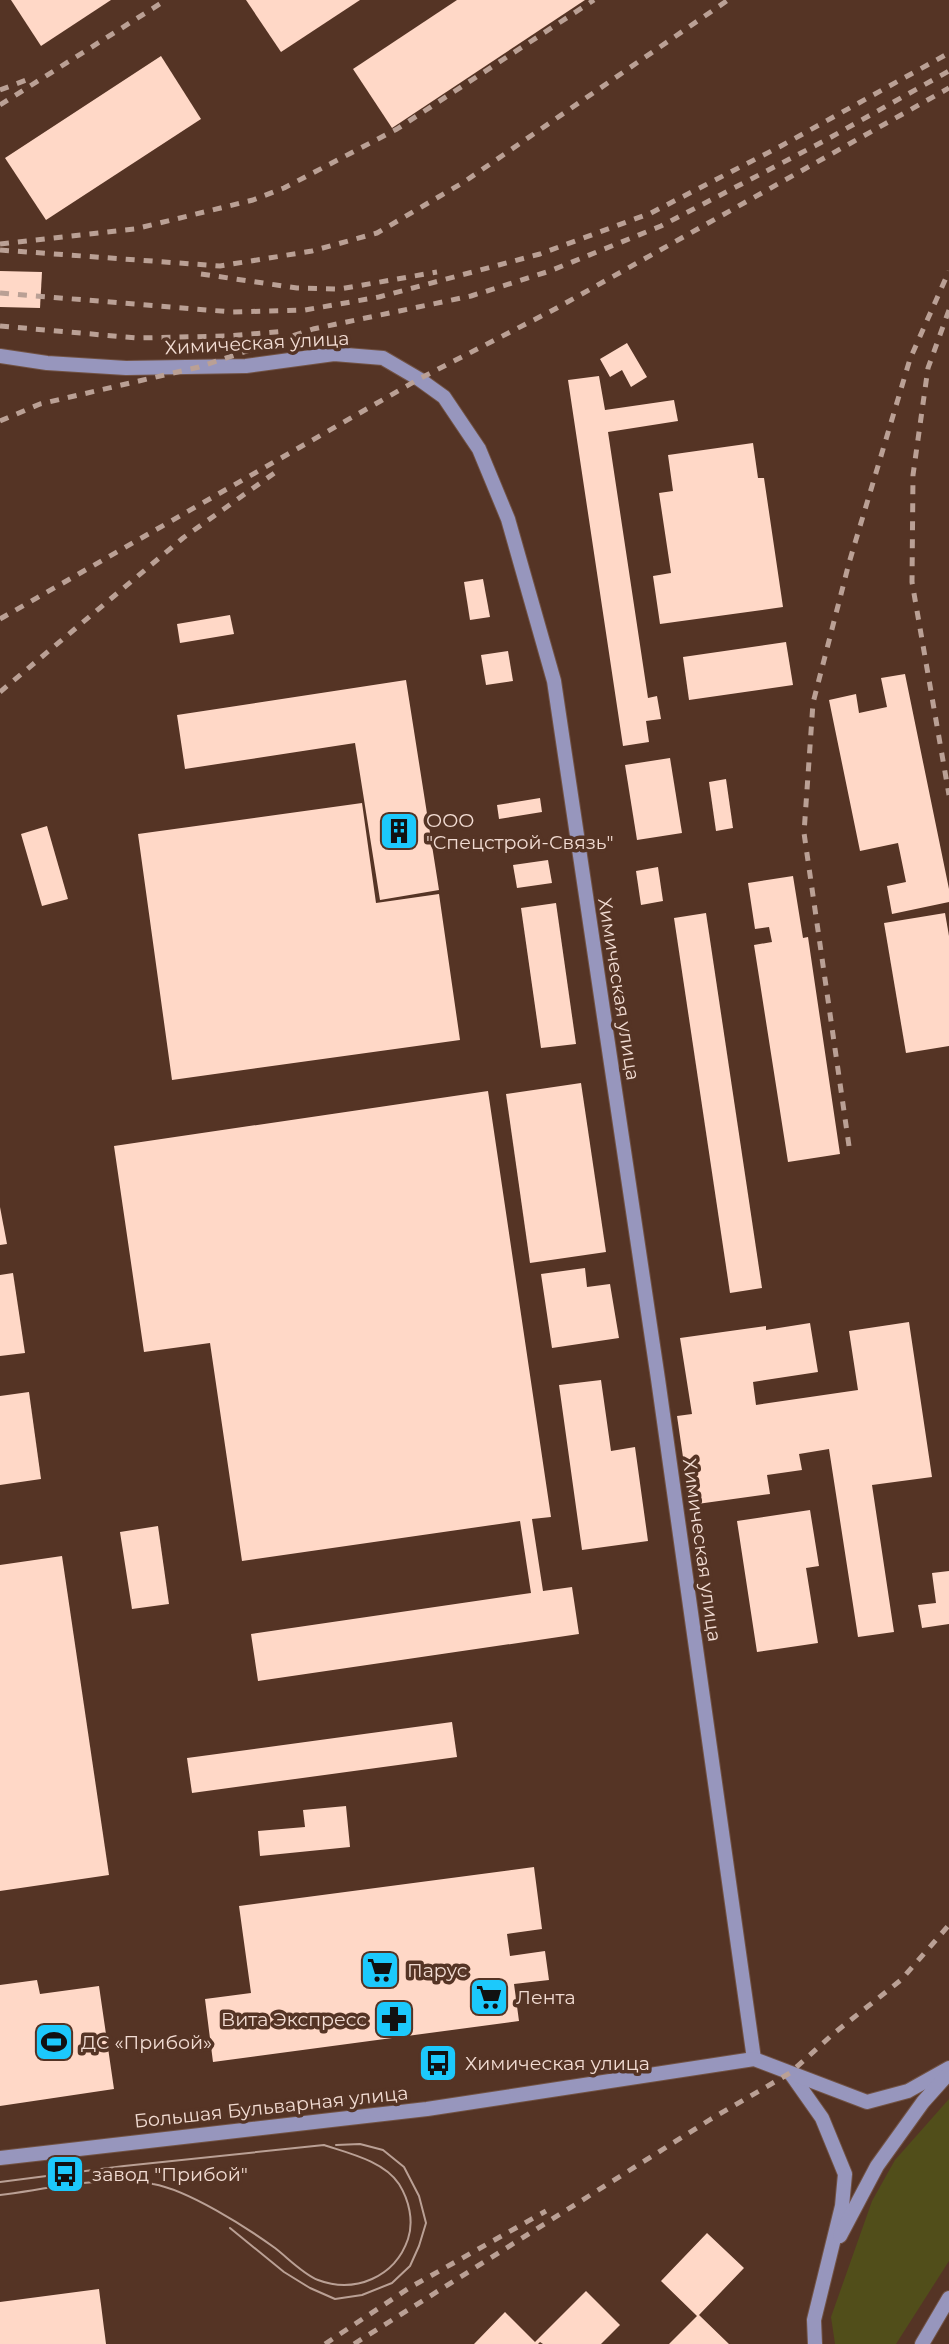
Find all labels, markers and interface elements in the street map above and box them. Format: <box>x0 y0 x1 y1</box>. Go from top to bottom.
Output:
street label: Химическая улица <box>164 327 350 359</box>
place label: ООО "Спецстрой-Связь" <box>426 809 614 854</box>
building icon: ООО "Спецстрой-Связь" <box>378 810 420 852</box>
street label: Химическая улица <box>593 896 645 1082</box>
street label: Химическая улица <box>678 1457 726 1643</box>
supermarket icon: Парус <box>359 1949 401 1991</box>
place label: Парус <box>407 1959 468 1982</box>
supermarket icon: Лента <box>468 1976 510 2018</box>
place label: Лента <box>516 1986 576 2009</box>
pharmacy icon: Вита Экспресс <box>373 1998 415 2040</box>
place label: Вита Экспресс <box>221 2008 367 2031</box>
sports icon: ДC «Прибой» <box>33 2021 75 2063</box>
place label: ДC «Прибой» <box>81 2031 212 2054</box>
bus stop icon: Химическая улица <box>417 2042 459 2084</box>
place label: Химическая улица <box>465 2052 650 2075</box>
street label: Большая Бульварная улица <box>133 2081 409 2133</box>
bus stop icon: завод "Прибой" <box>44 2153 86 2195</box>
place label: завод "Прибой" <box>92 2163 248 2186</box>

